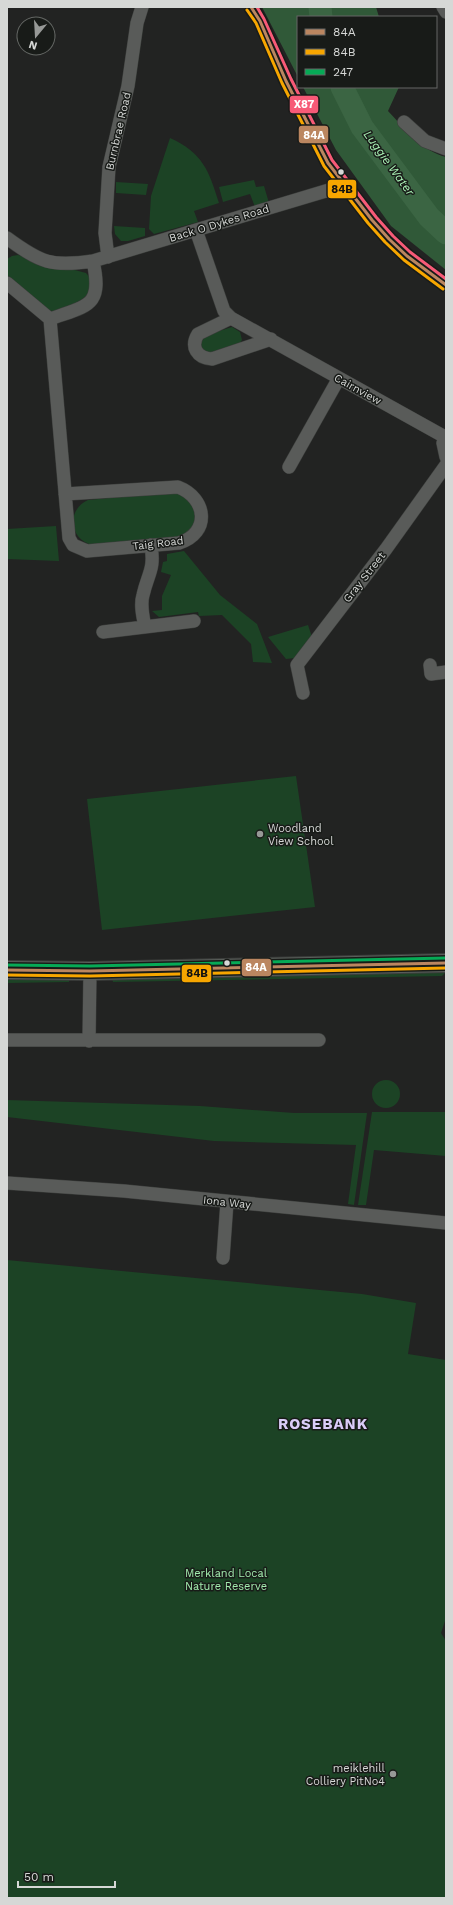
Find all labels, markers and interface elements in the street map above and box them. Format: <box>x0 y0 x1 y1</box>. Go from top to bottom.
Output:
north arrow <box>16 16 56 56</box>
legend <box>297 16 437 88</box>
text: 84A <box>333 25 356 39</box>
text: N <box>27 38 39 52</box>
text: 84B <box>333 45 356 59</box>
text: 247 <box>333 65 353 79</box>
street label: Burnbrae Road <box>103 91 134 171</box>
line badge: X87 <box>289 95 319 114</box>
text: X87 <box>294 98 314 111</box>
line badge: 84A <box>298 125 329 144</box>
water label: Luggie Water <box>361 128 418 199</box>
text: 84A <box>303 129 325 142</box>
unlabelled marker <box>336 167 346 177</box>
line badge: 84B <box>327 179 357 199</box>
text: 84B <box>331 183 353 196</box>
street label: Back O Dykes Road <box>168 202 271 245</box>
street label: Cairnview <box>332 371 384 408</box>
street label: Taig Road <box>132 534 184 553</box>
street label: Gray Street <box>341 549 388 605</box>
place label: Woodland View School <box>268 822 334 848</box>
marker: Woodland View School <box>255 829 265 839</box>
unlabelled marker <box>222 958 232 968</box>
line badge: 84A <box>241 958 272 977</box>
text: 84A <box>245 961 267 974</box>
line badge: 84B <box>181 964 212 983</box>
text: 84B <box>186 967 208 980</box>
street label: Iona Way <box>203 1194 252 1211</box>
district label: ROSEBANK <box>278 1415 368 1433</box>
park label: Merkland Local Nature Reserve <box>185 1567 268 1593</box>
place label: meiklehill Colliery PitNo4 <box>306 1762 386 1788</box>
marker: meiklehill Colliery PitNo4 <box>388 1769 398 1779</box>
scale bar <box>18 1863 115 1889</box>
text: 50 m <box>24 1870 54 1884</box>

